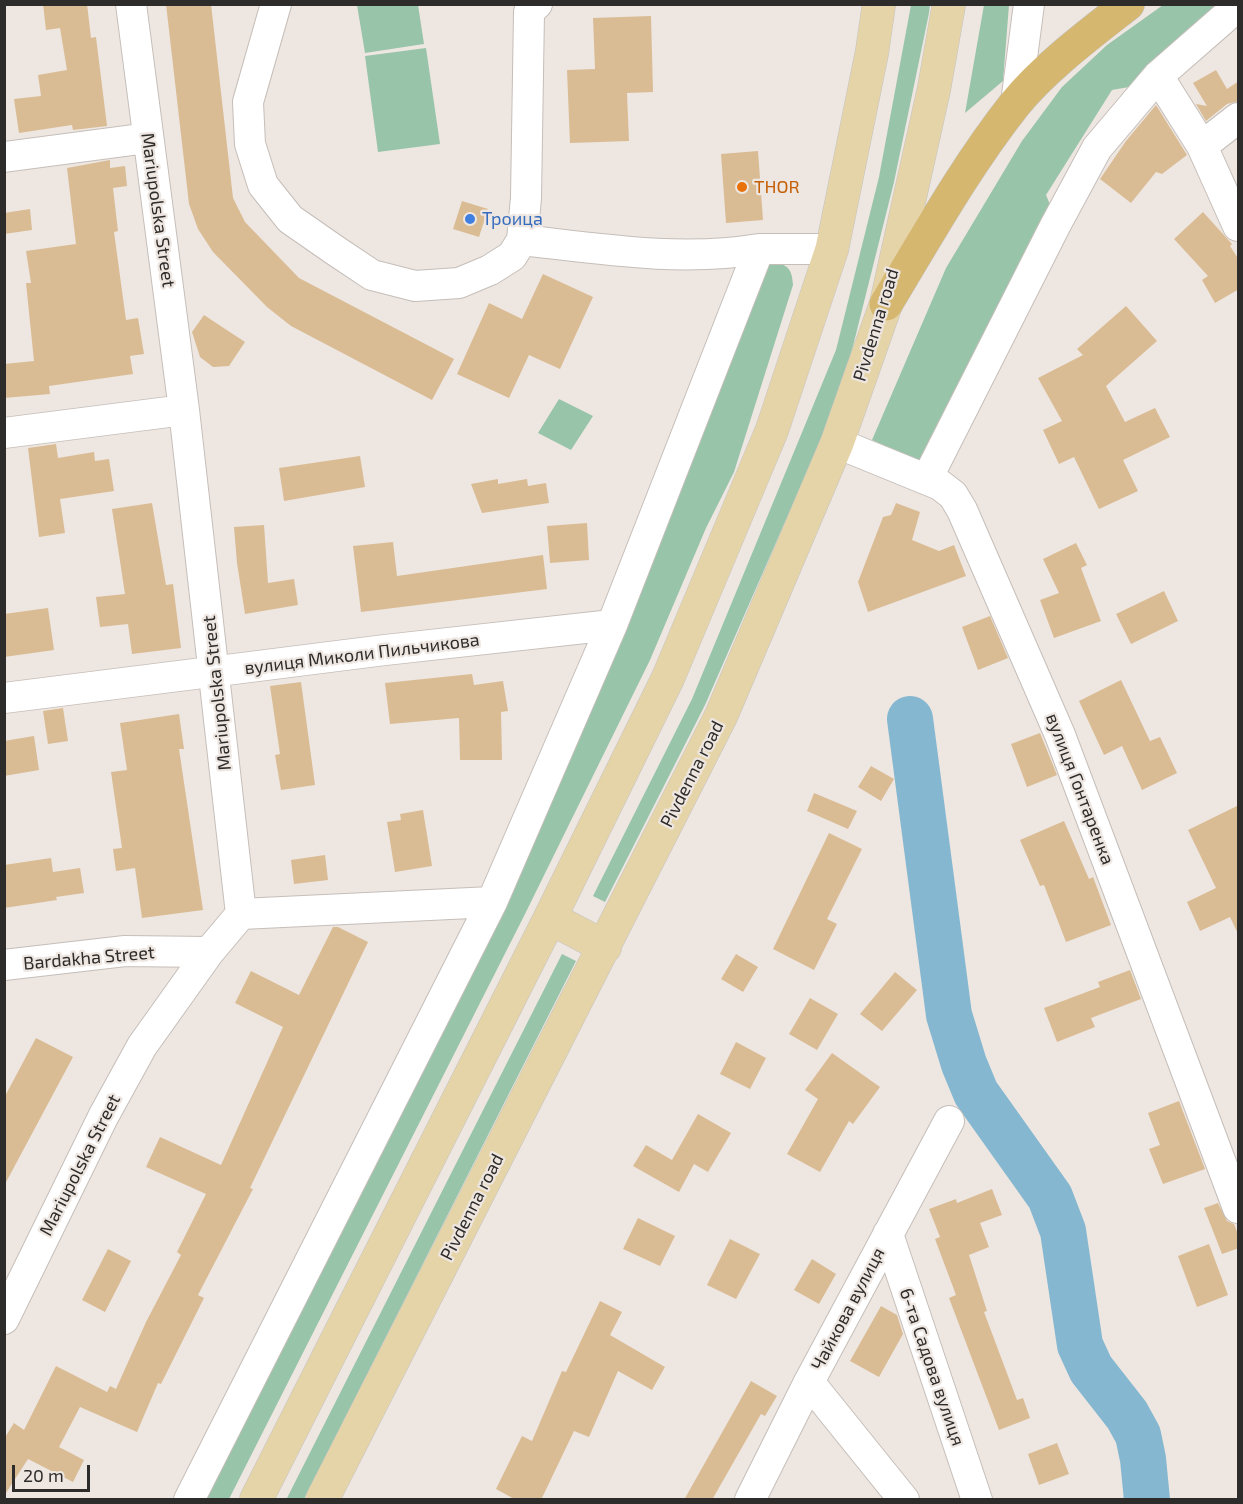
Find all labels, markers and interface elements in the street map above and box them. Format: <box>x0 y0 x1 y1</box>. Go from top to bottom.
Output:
street label: Mariupolska Street <box>136 131 180 289</box>
place label: THOR <box>754 176 800 198</box>
marker: THOR <box>735 180 749 194</box>
place label: Троица <box>482 208 543 230</box>
marker: Троица <box>463 212 477 226</box>
street label: Pivdenna road <box>849 266 903 384</box>
street label: Mariupolska Street <box>198 614 236 772</box>
street label: вулиця Миколи Пильчикова <box>243 629 481 679</box>
street label: вулиця Гонтаренка <box>1041 710 1119 868</box>
street label: Pivdenna road <box>656 717 728 831</box>
street label: Bardakha Street <box>22 941 156 975</box>
street label: Mariupolska Street <box>35 1091 125 1239</box>
street label: Pivdenna road <box>436 1150 508 1264</box>
street label: Чайкова вулиця <box>807 1244 889 1374</box>
street label: 6-та Садова вулиця <box>895 1285 969 1449</box>
scale bar <box>15 1453 93 1491</box>
text: 20 m <box>23 1464 64 1486</box>

